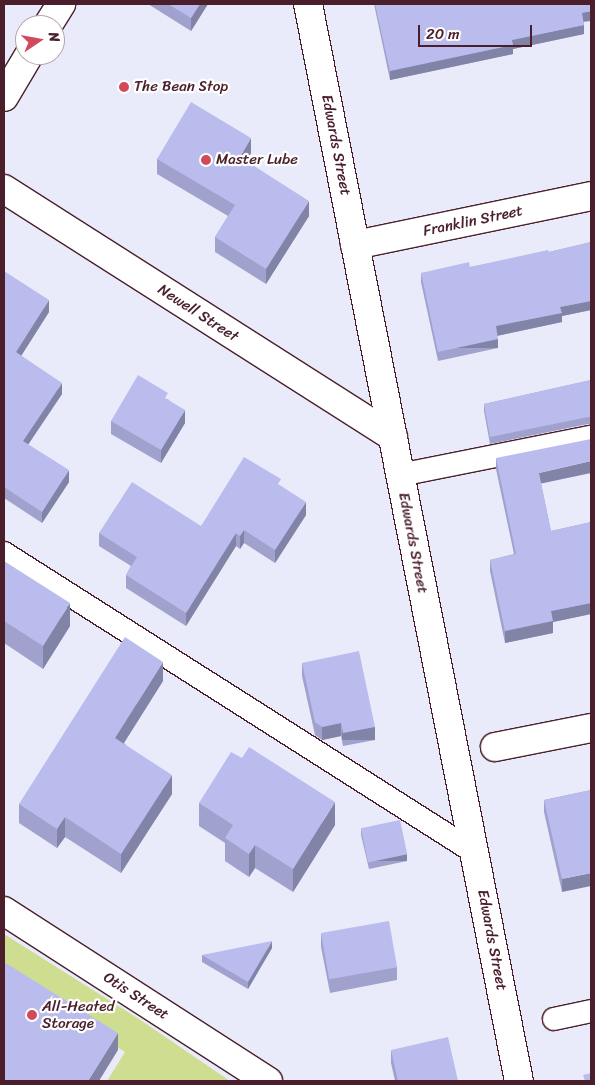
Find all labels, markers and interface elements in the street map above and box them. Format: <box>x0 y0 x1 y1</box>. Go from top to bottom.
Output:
north arrow <box>15 15 65 65</box>
scale bar <box>420 15 534 47</box>
text: 20 m <box>426 21 460 47</box>
text: N <box>41 30 67 44</box>
place label: The Bean Stop <box>134 78 230 96</box>
marker: The Bean Stop <box>118 81 130 93</box>
street label: Edwards Street <box>317 93 355 197</box>
place label: Master Lube <box>216 151 298 169</box>
marker: Master Lube <box>200 154 212 166</box>
street label: Franklin Street <box>421 202 525 240</box>
street label: Newell Street <box>154 280 242 346</box>
street label: Edwards Street <box>394 491 432 595</box>
street label: Edwards Street <box>473 888 511 992</box>
street label: Otis Street <box>100 968 172 1024</box>
place label: All-Heated Storage <box>42 997 114 1032</box>
marker: All-Heated Storage <box>26 1009 38 1021</box>

